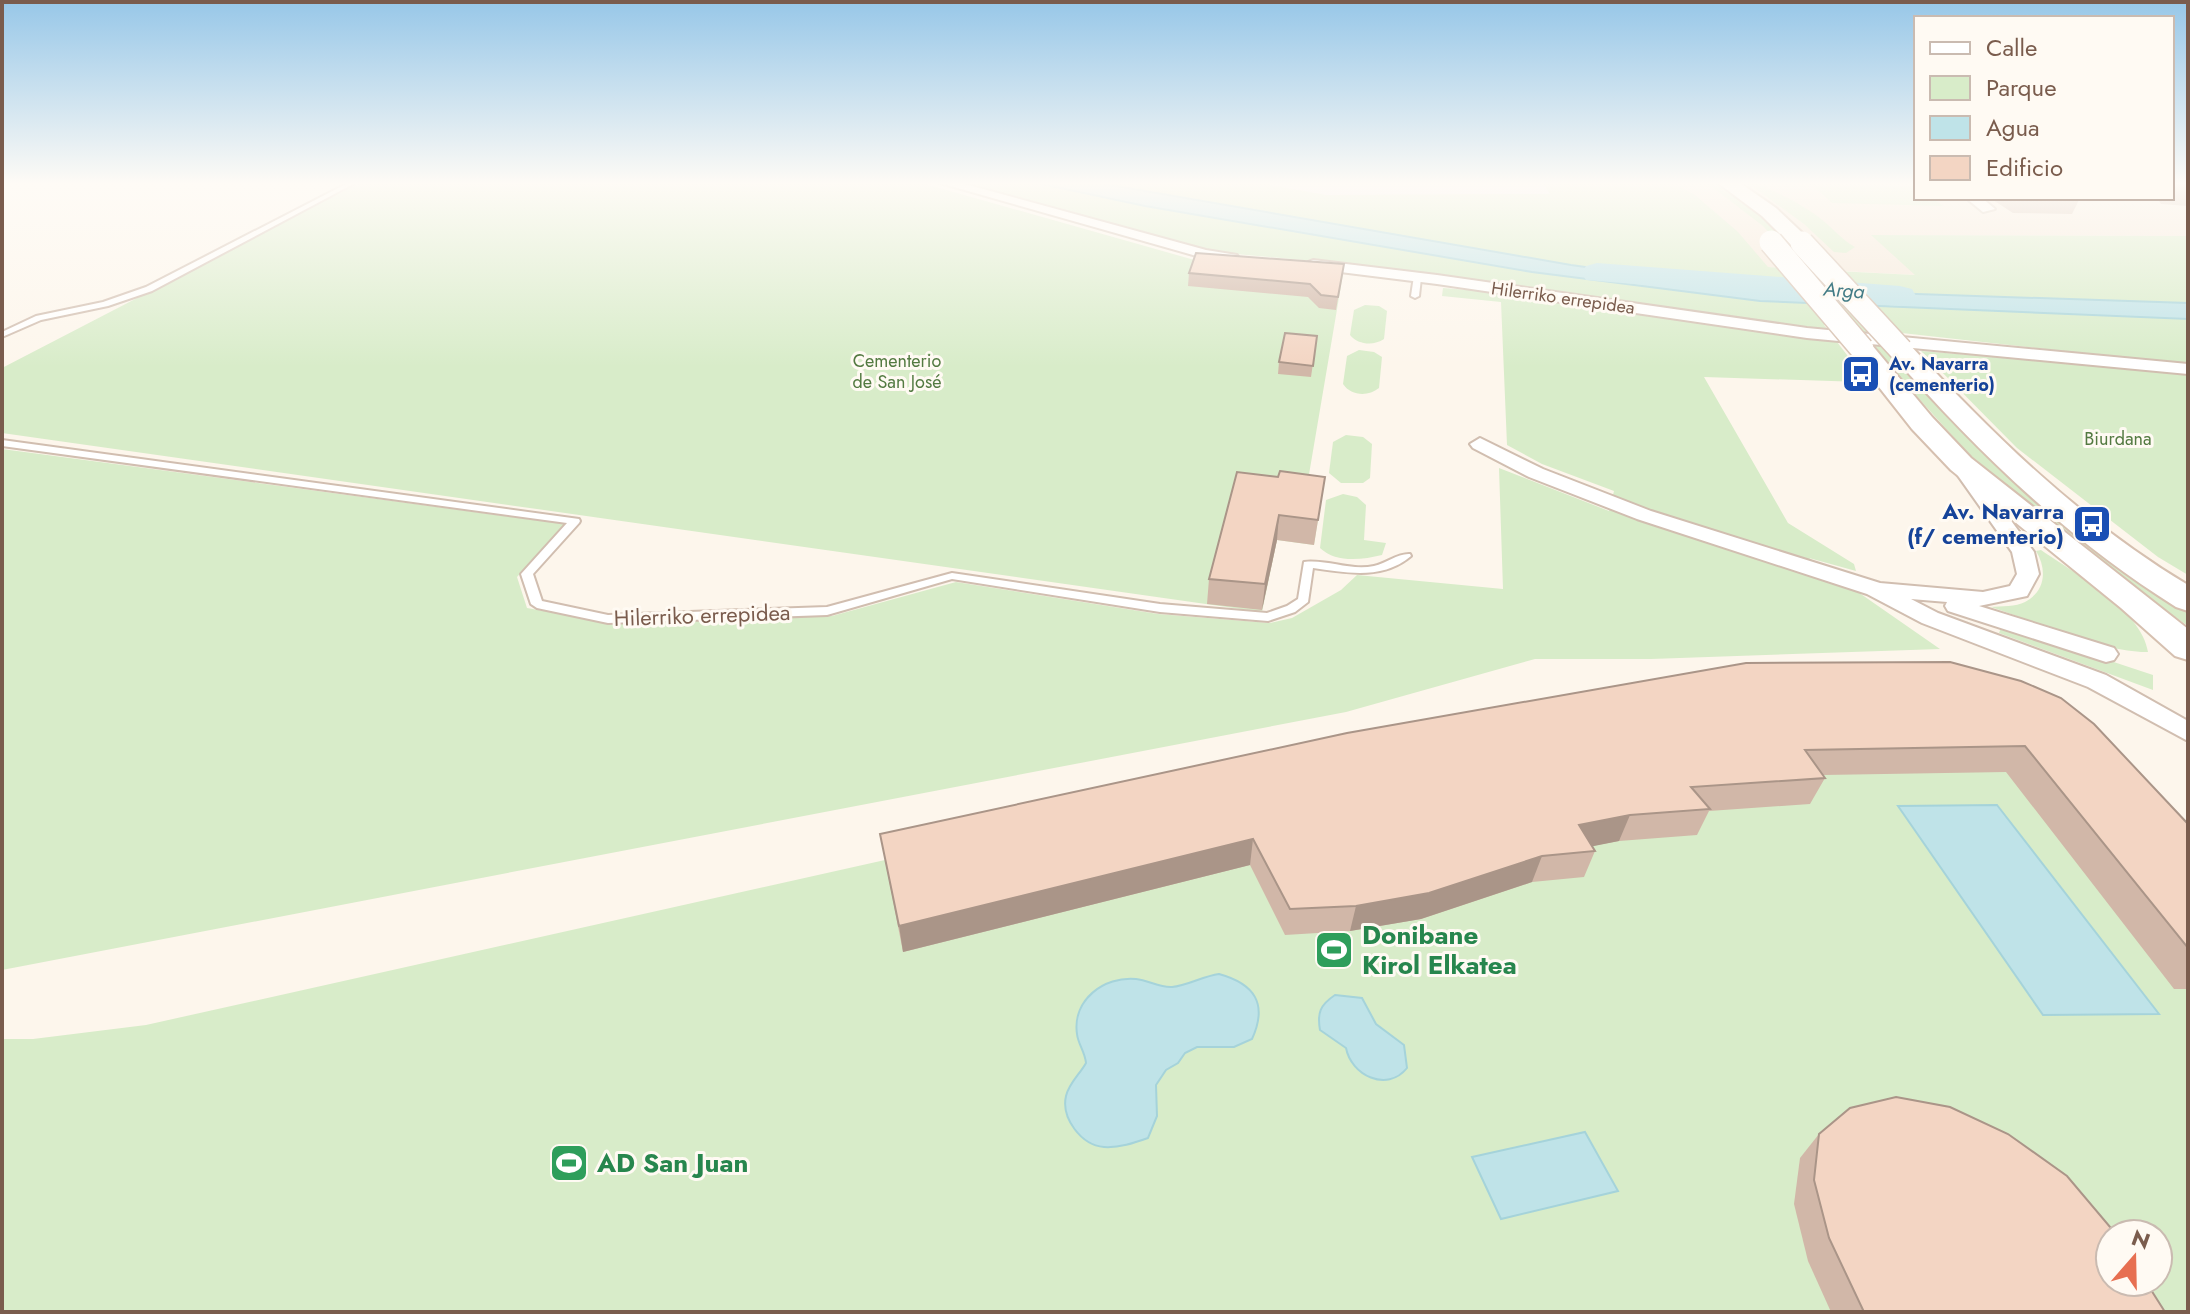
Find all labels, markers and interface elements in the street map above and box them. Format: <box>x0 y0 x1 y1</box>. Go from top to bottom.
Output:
legend <box>1914 16 2174 200</box>
text: Calle <box>1986 30 2037 65</box>
text: Parque <box>1986 70 2057 105</box>
text: Agua <box>1986 110 2040 145</box>
text: Edificio <box>1986 150 2063 185</box>
street label: Hilerriko errepidea <box>1490 275 1636 321</box>
water label: Arga <box>1821 275 1866 306</box>
park label: Cementerio de San José <box>853 348 941 395</box>
place label: Av. Navarra (cementerio) <box>1888 351 1995 398</box>
bus stop icon: Av. Navarra (cementerio) <box>1840 353 1882 395</box>
park label: Biurdana <box>2084 426 2152 452</box>
place label: Av. Navarra (f/ cementerio) <box>1907 495 2064 552</box>
bus stop icon: Av. Navarra (f/ cementerio) <box>2071 503 2113 545</box>
street label: Hilerriko errepidea <box>613 596 791 634</box>
place label: Donibane Kirol Elkatea <box>1362 916 1517 984</box>
sports icon: Donibane Kirol Elkatea <box>1313 929 1355 971</box>
sports icon: AD San Juan <box>548 1142 590 1184</box>
place label: AD San Juan <box>596 1144 748 1182</box>
north arrow <box>2094 1218 2174 1298</box>
text: N <box>2127 1221 2155 1257</box>

